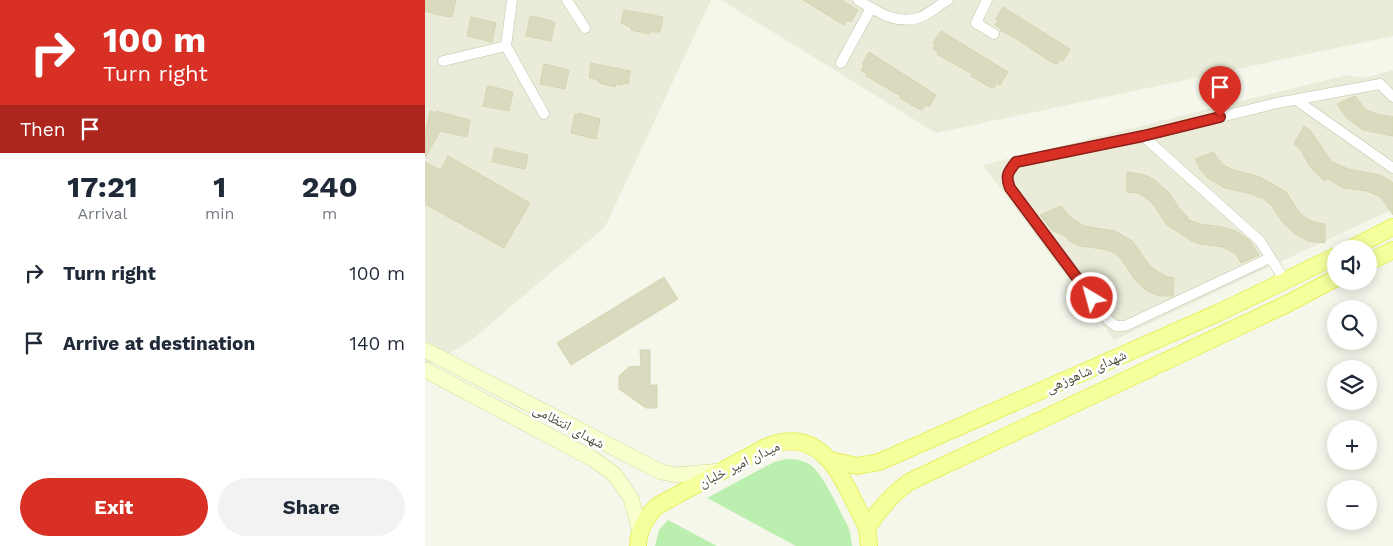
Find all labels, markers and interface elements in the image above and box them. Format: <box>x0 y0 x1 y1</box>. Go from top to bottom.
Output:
text: 100 m <box>103 19 206 61</box>
icon: right <box>20 20 85 85</box>
text: Turn right <box>103 61 208 86</box>
pin <box>1199 66 1241 117</box>
icon: arrive <box>1206 73 1234 101</box>
icon: arrive <box>76 115 104 143</box>
text: Then <box>20 118 66 141</box>
text: 17:21 <box>67 169 138 204</box>
text: 1 <box>213 169 226 204</box>
text: 240 <box>302 169 358 204</box>
text: Arrival <box>77 204 127 223</box>
text: min <box>205 204 234 223</box>
text: m <box>322 204 337 223</box>
map controls <box>1327 240 1377 530</box>
button: sound <box>1327 240 1377 290</box>
icon: right <box>20 259 48 287</box>
text: Turn right <box>63 262 156 285</box>
text: 100 m <box>349 262 405 285</box>
position arrow <box>1065 271 1117 323</box>
button: search <box>1327 300 1377 350</box>
icon: arrive <box>20 329 48 357</box>
text: Arrive at destination <box>63 332 255 355</box>
text: 140 m <box>350 332 405 355</box>
street label: شهدای شاهوزهی <box>1043 346 1129 397</box>
button: layers <box>1327 360 1377 410</box>
street label: شهدای انتظامی <box>530 401 607 452</box>
button: + <box>1327 420 1377 470</box>
street label: میدان امیر خلبان <box>696 438 782 491</box>
button: Exit <box>20 478 208 536</box>
button: Share <box>218 478 405 536</box>
button: − <box>1327 480 1377 530</box>

